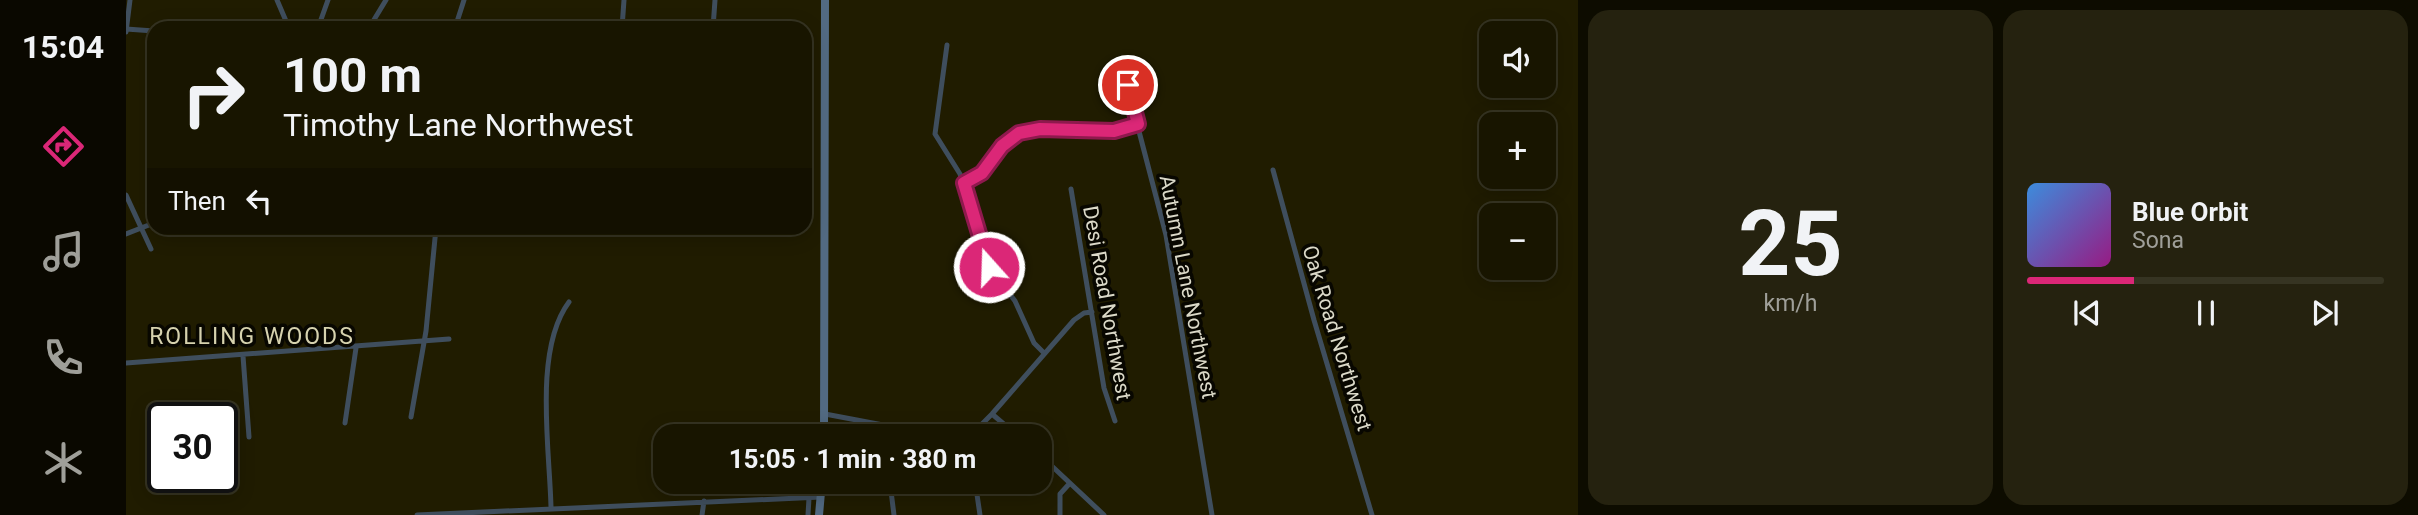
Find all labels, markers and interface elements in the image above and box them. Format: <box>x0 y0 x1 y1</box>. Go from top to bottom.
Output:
map controls <box>1479 21 1556 280</box>
button: sound <box>1479 21 1556 98</box>
text: 15:04 <box>22 28 104 66</box>
text: 100 m <box>283 47 422 104</box>
icon: right <box>168 49 259 140</box>
pin <box>1098 55 1158 115</box>
icon: arrive <box>1109 66 1147 104</box>
text: Timothy Lane Northwest <box>283 106 633 144</box>
button: + <box>1479 112 1556 189</box>
icon: directions <box>39 122 88 171</box>
street label: Autumn Lane Northwest <box>1155 173 1221 401</box>
icon: left <box>240 182 278 220</box>
text: Then <box>168 186 226 216</box>
text: 25 <box>1738 191 1843 297</box>
text: Blue Orbit <box>2132 197 2248 227</box>
button: − <box>1479 203 1556 280</box>
street label: Desi Road Northwest <box>1078 204 1136 402</box>
icon: music <box>39 227 88 276</box>
text: Sona <box>2132 227 2184 254</box>
position arrow <box>952 230 1026 304</box>
street label: Oak Road Northwest <box>1297 242 1377 434</box>
text: km/h <box>1764 290 1818 317</box>
icon: previous <box>2068 294 2106 332</box>
icon: pause <box>2187 294 2225 332</box>
icon: next <box>2306 294 2344 332</box>
district label: ROLLING WOODS <box>149 323 355 350</box>
icon: phone <box>39 333 88 382</box>
speed limit sign: 30 <box>147 402 238 493</box>
icon: climate <box>39 438 88 487</box>
text: 15:05 · 1 min · 380 m <box>729 444 976 474</box>

